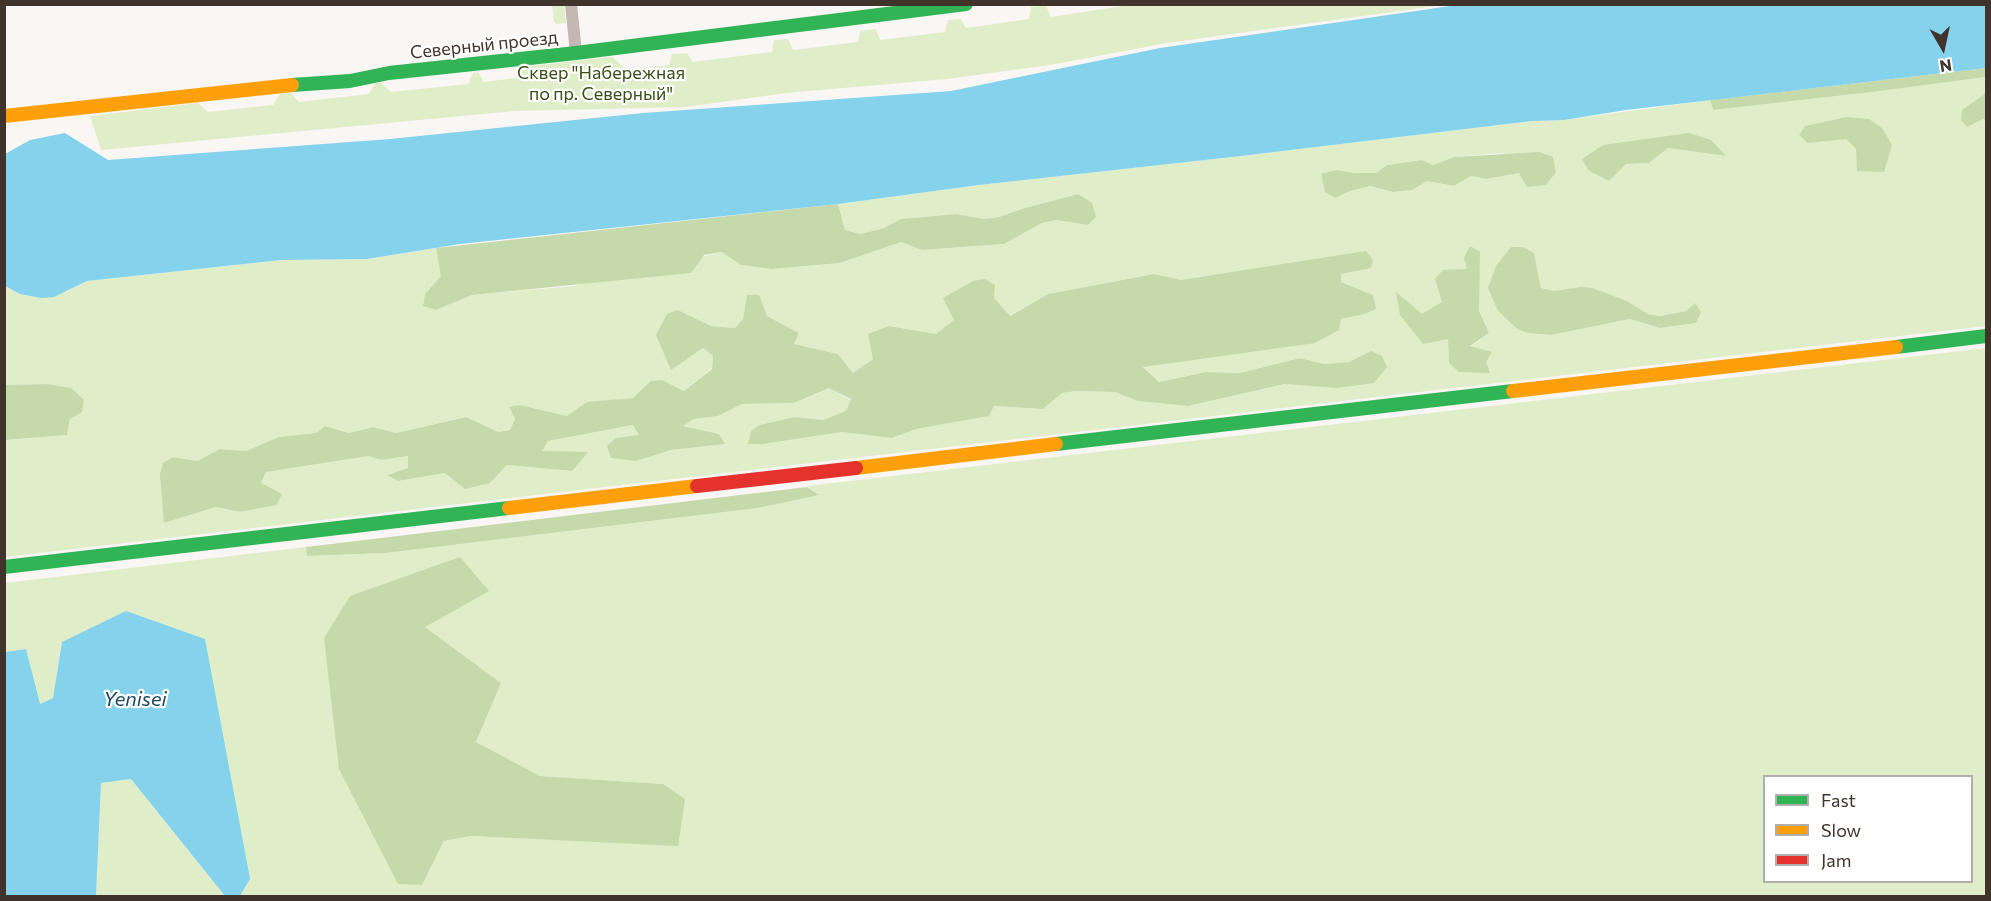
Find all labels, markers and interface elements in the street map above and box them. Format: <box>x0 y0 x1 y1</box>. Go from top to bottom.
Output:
north arrow <box>1913 18 1973 78</box>
street label: Северный проезд <box>409 26 559 64</box>
text: N <box>1938 56 1953 77</box>
park label: Сквер "Набережная по пр. Северный" <box>517 62 685 104</box>
water label: Yenisei <box>103 687 167 711</box>
legend <box>1763 775 1973 883</box>
text: Fast <box>1821 789 1856 811</box>
text: Slow <box>1821 819 1861 841</box>
text: Jam <box>1821 849 1851 871</box>

